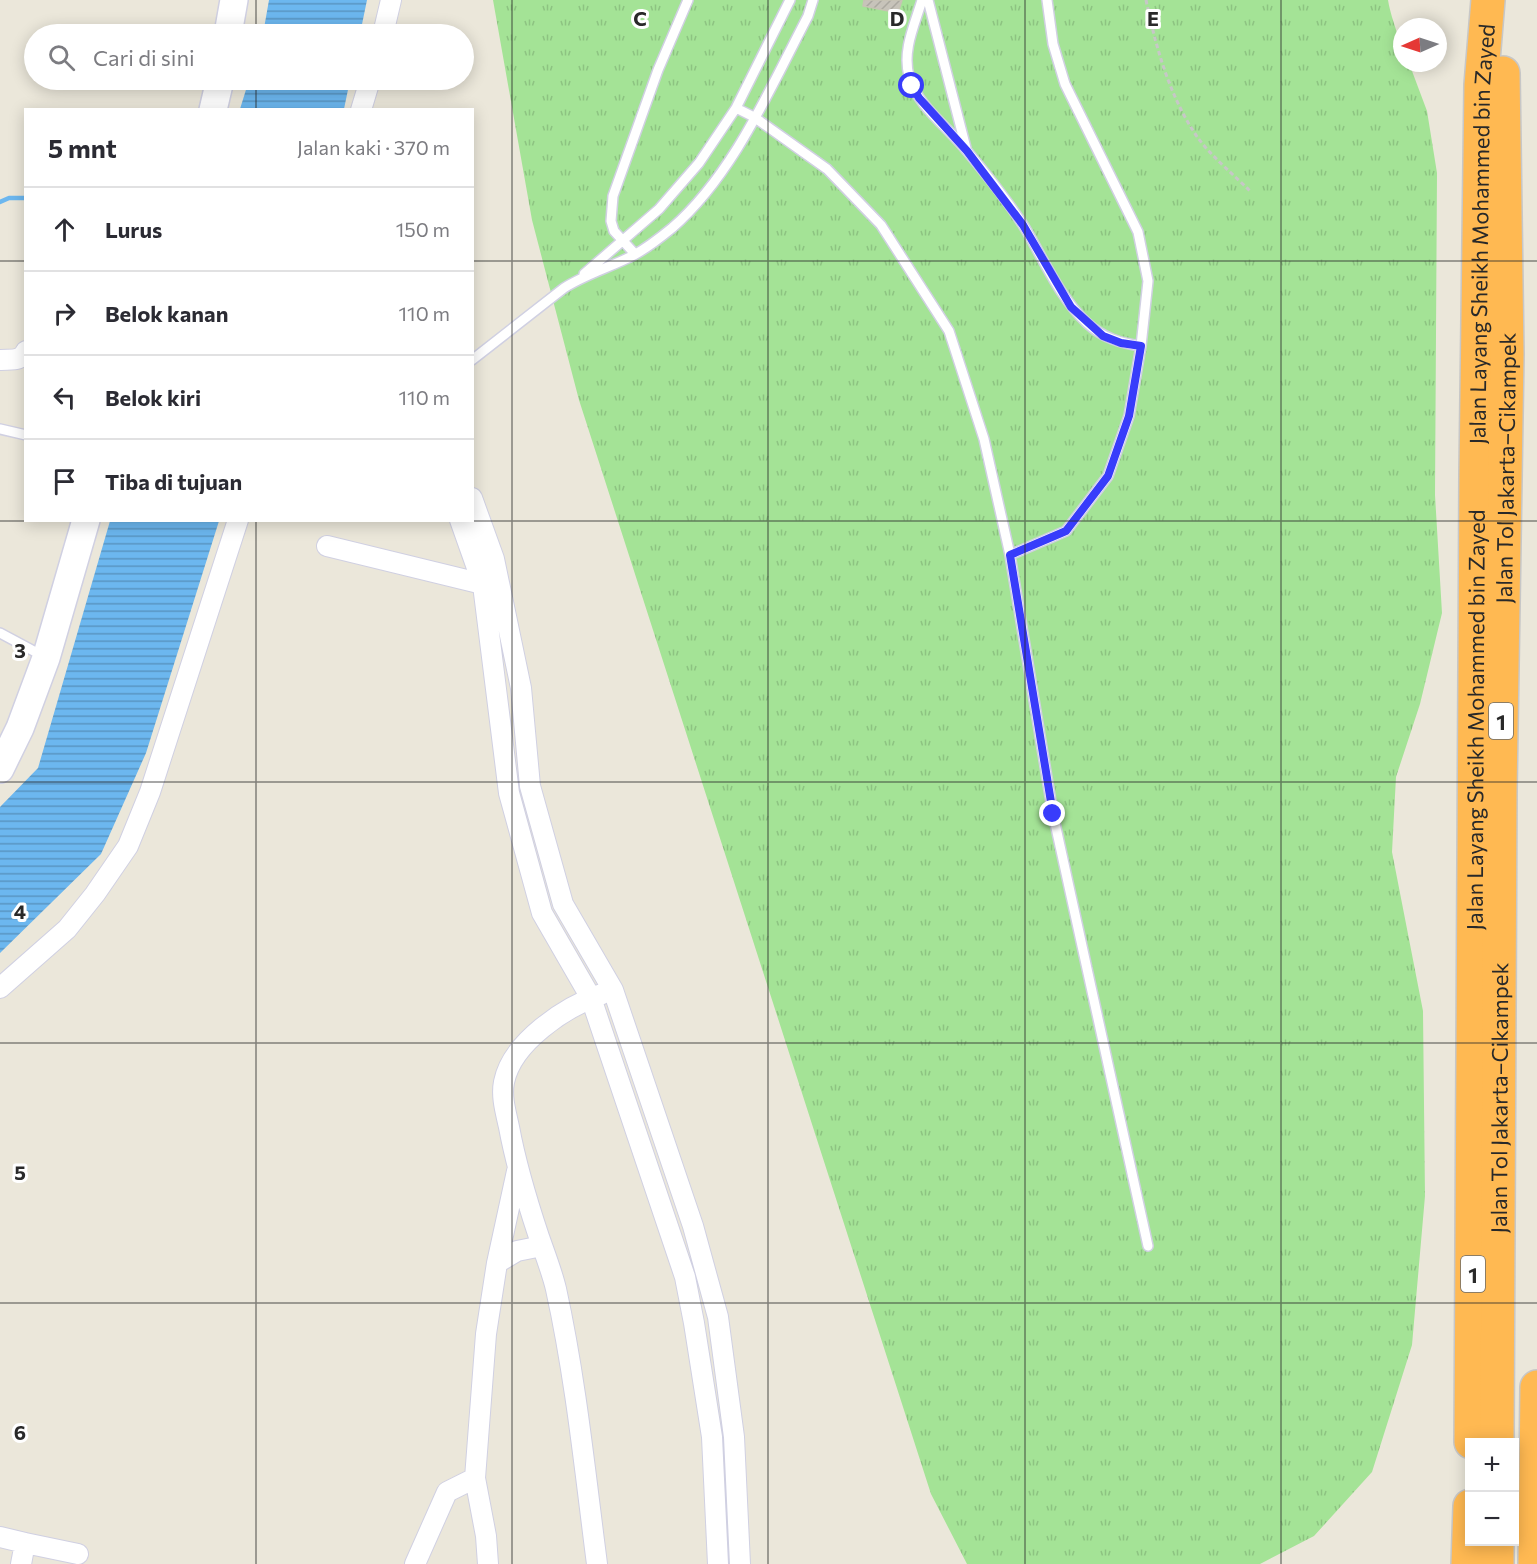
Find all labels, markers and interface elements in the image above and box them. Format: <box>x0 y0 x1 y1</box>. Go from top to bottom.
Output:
text: C <box>633 6 647 30</box>
text: D <box>890 6 904 30</box>
text: E <box>1147 6 1159 30</box>
north arrow <box>1393 18 1447 72</box>
street label: Jalan Layang Sheikh Mohammed bin Zayed <box>1463 23 1499 445</box>
search box <box>24 24 474 90</box>
icon: search <box>45 41 78 74</box>
text: Cari di sini <box>93 44 195 71</box>
route start <box>898 72 924 98</box>
text: 5 mnt <box>48 132 117 163</box>
text: Jalan kaki · 370 m <box>297 135 450 159</box>
icon: ahead <box>48 213 81 246</box>
text: Lurus <box>105 216 162 243</box>
text: 150 m <box>396 217 450 241</box>
icon: right <box>48 297 81 330</box>
text: Belok kanan <box>105 300 228 327</box>
text: 110 m <box>399 301 450 325</box>
street label: Jalan Tol Jakarta–Cikampek <box>1489 332 1521 604</box>
icon: left <box>48 381 81 414</box>
text: Belok kiri <box>105 384 201 411</box>
text: 110 m <box>399 385 450 409</box>
icon: arrive <box>48 465 81 498</box>
text: Tiba di tujuan <box>105 468 242 495</box>
street label: Jalan Layang Sheikh Mohammed bin Zayed <box>1460 510 1489 931</box>
text: 3 <box>14 638 26 662</box>
road number: 1 <box>1489 703 1513 739</box>
route end <box>1039 800 1065 826</box>
text: 4 <box>14 899 26 923</box>
street label: Jalan Tol Jakarta–Cikampek <box>1484 962 1513 1234</box>
text: 5 <box>14 1160 26 1184</box>
road number: 1 <box>1461 1256 1485 1292</box>
text: 6 <box>14 1420 26 1444</box>
map controls <box>1465 1438 1519 1546</box>
button: + <box>1465 1438 1519 1492</box>
button: − <box>1465 1492 1519 1546</box>

